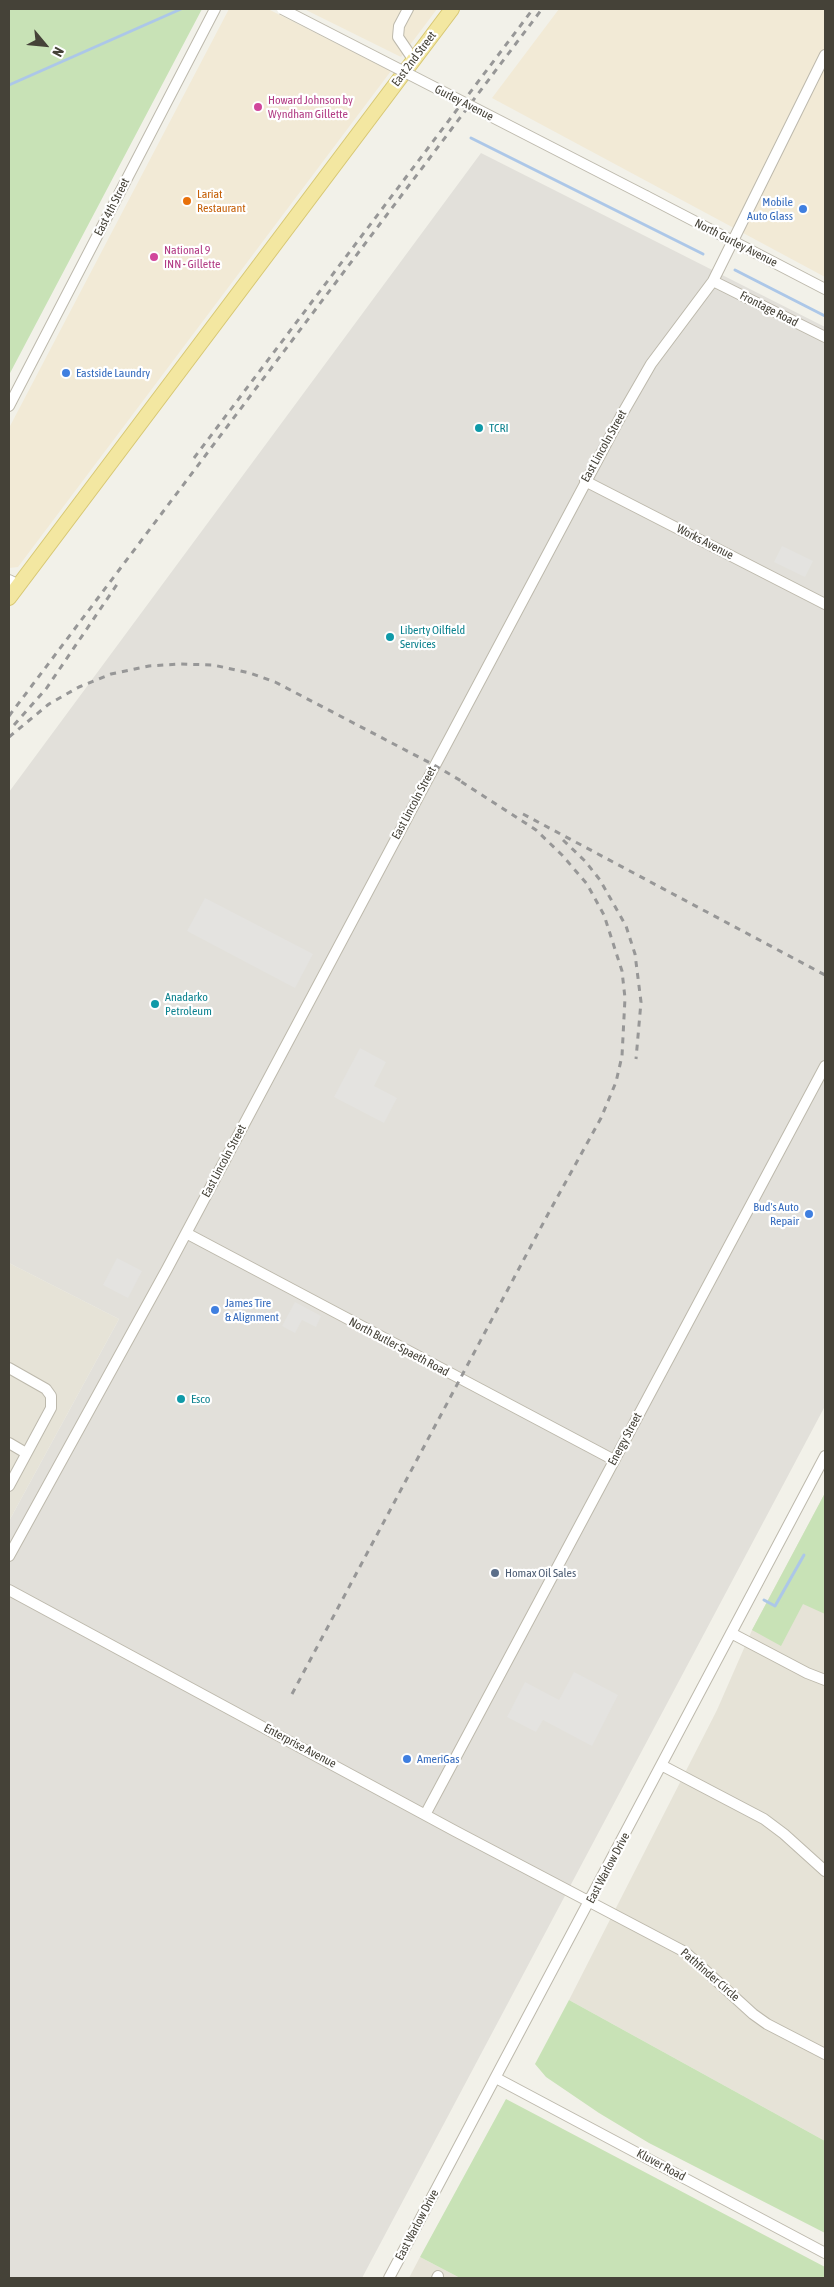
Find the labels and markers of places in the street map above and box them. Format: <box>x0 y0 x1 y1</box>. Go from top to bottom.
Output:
place label: Howard Johnson by Wyndham Gillette <box>268 93 353 121</box>
marker: Howard Johnson by Wyndham Gillette <box>252 101 264 113</box>
place label: Lariat Restaurant <box>197 187 246 215</box>
marker: Lariat Restaurant <box>181 195 193 207</box>
place label: Mobile Auto Glass <box>747 195 793 223</box>
marker: Mobile Auto Glass <box>797 203 809 215</box>
place label: National 9 INN - Gillette <box>164 243 221 271</box>
marker: National 9 INN - Gillette <box>148 251 160 263</box>
place label: Eastside Laundry <box>76 366 150 380</box>
marker: Eastside Laundry <box>60 367 72 379</box>
place label: TCRI <box>489 421 508 435</box>
marker: TCRI <box>473 422 485 434</box>
place label: Liberty Oilfield Services <box>400 623 465 651</box>
marker: Liberty Oilfield Services <box>384 631 396 643</box>
place label: Anadarko Petroleum <box>165 990 212 1018</box>
marker: Anadarko Petroleum <box>149 998 161 1010</box>
place label: Bud's Auto Repair <box>753 1200 799 1228</box>
marker: Bud's Auto Repair <box>803 1208 815 1220</box>
place label: James Tire & Alignment <box>225 1296 279 1324</box>
marker: James Tire & Alignment <box>209 1304 221 1316</box>
place label: Esco <box>191 1392 210 1406</box>
marker: Esco <box>175 1393 187 1405</box>
place label: Homax Oil Sales <box>505 1566 576 1580</box>
marker: Homax Oil Sales <box>489 1567 501 1579</box>
place label: AmeriGas <box>417 1752 459 1766</box>
marker: AmeriGas <box>401 1753 413 1765</box>

